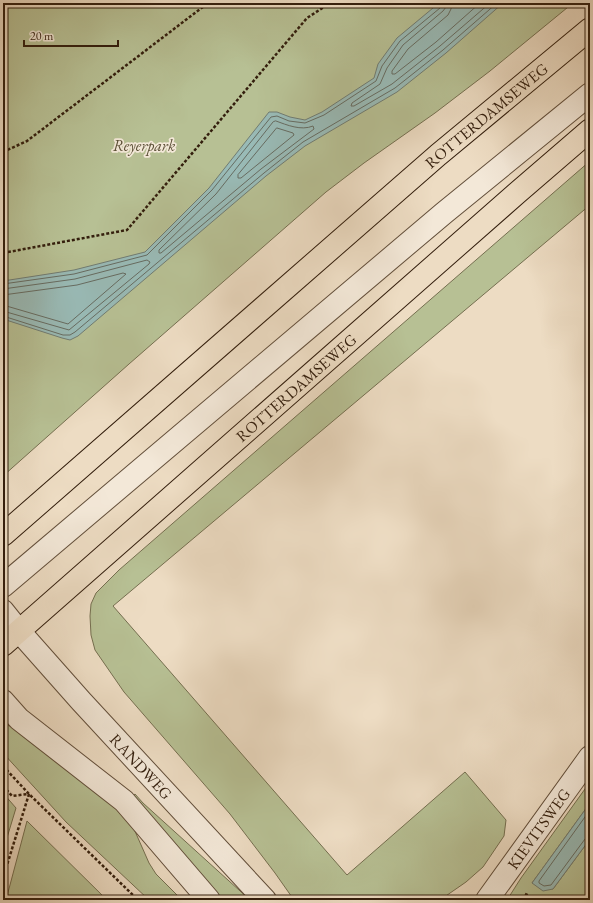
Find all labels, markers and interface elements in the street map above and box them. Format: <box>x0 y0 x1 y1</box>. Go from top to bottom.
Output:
scale bar <box>24 22 118 48</box>
text: 20 m <box>30 28 54 44</box>
street label: ROTTERDAMSEWEG <box>420 58 552 173</box>
park label: Reyerpark <box>113 135 176 156</box>
street label: ROTTERDAMSEWEG <box>231 328 361 446</box>
street label: RANDWEG <box>106 729 177 804</box>
street label: KIEVITSWEG <box>502 784 575 873</box>

